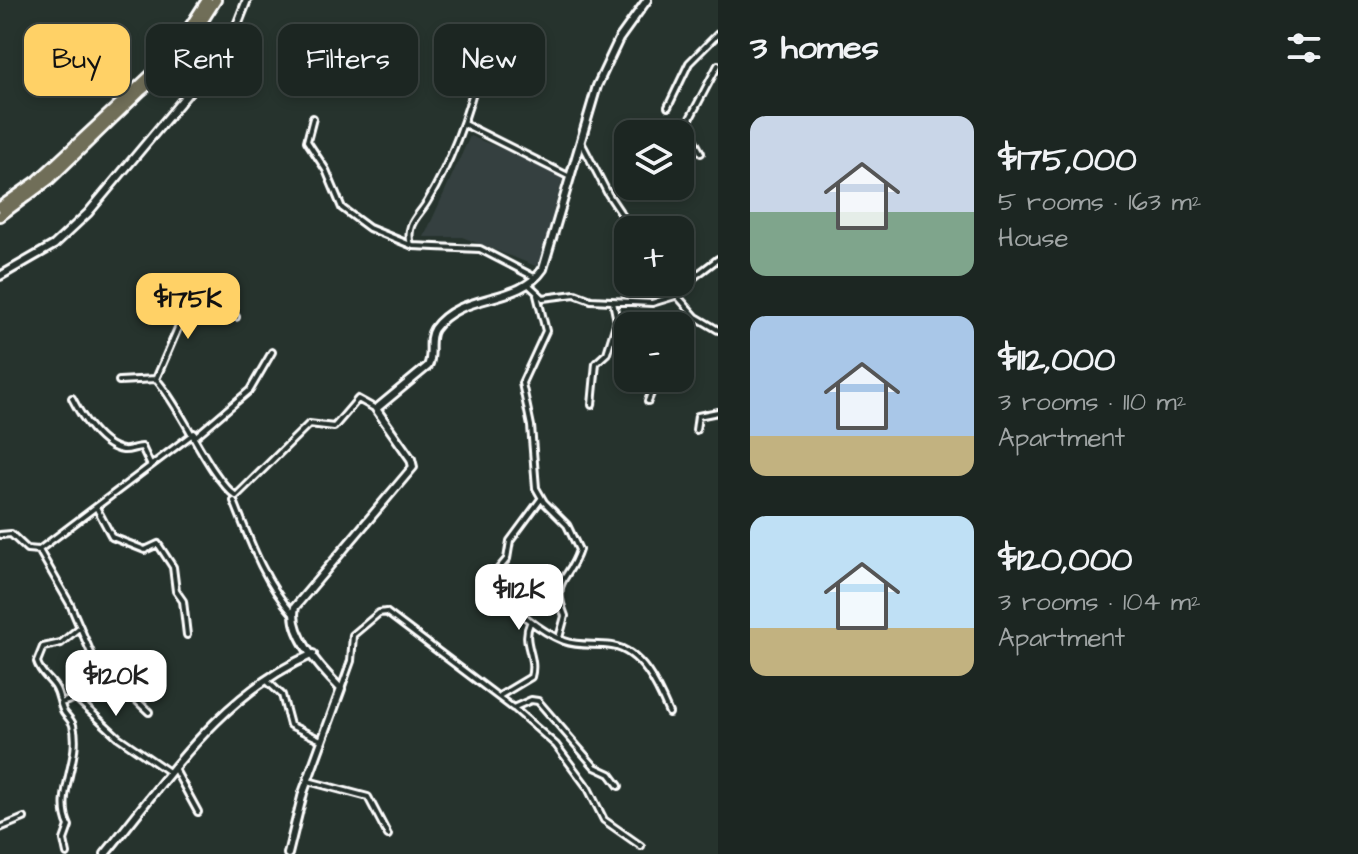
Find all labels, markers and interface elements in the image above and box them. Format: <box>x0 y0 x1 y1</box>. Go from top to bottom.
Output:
chip: Buy <box>24 24 130 96</box>
chip: Rent <box>146 24 262 96</box>
chip: Filters <box>278 24 418 96</box>
chip: New <box>434 24 545 96</box>
text: 3 homes <box>750 24 879 72</box>
icon: filters <box>1282 26 1326 70</box>
map controls <box>614 120 694 392</box>
button: layers <box>614 120 694 200</box>
text: $175,000 <box>998 136 1137 184</box>
icon: home <box>814 148 910 244</box>
text: 5 rooms · 163 m² <box>998 184 1201 220</box>
button: + <box>614 216 694 296</box>
text: House <box>998 220 1069 256</box>
pin: $175K <box>132 273 244 341</box>
text: $175K <box>154 281 222 317</box>
button: − <box>614 312 694 392</box>
text: $112,000 <box>998 336 1115 384</box>
icon: home <box>814 348 910 444</box>
text: 3 rooms · 110 m² <box>998 384 1186 420</box>
text: Apartment <box>998 420 1125 456</box>
text: $120,000 <box>998 536 1133 584</box>
icon: home <box>814 548 910 644</box>
pin: $112K <box>463 564 575 632</box>
text: $112K <box>493 572 545 608</box>
text: 3 rooms · 104 m² <box>998 584 1201 620</box>
text: Apartment <box>998 620 1125 656</box>
pin: $120K <box>60 650 172 718</box>
text: $120K <box>84 658 148 694</box>

